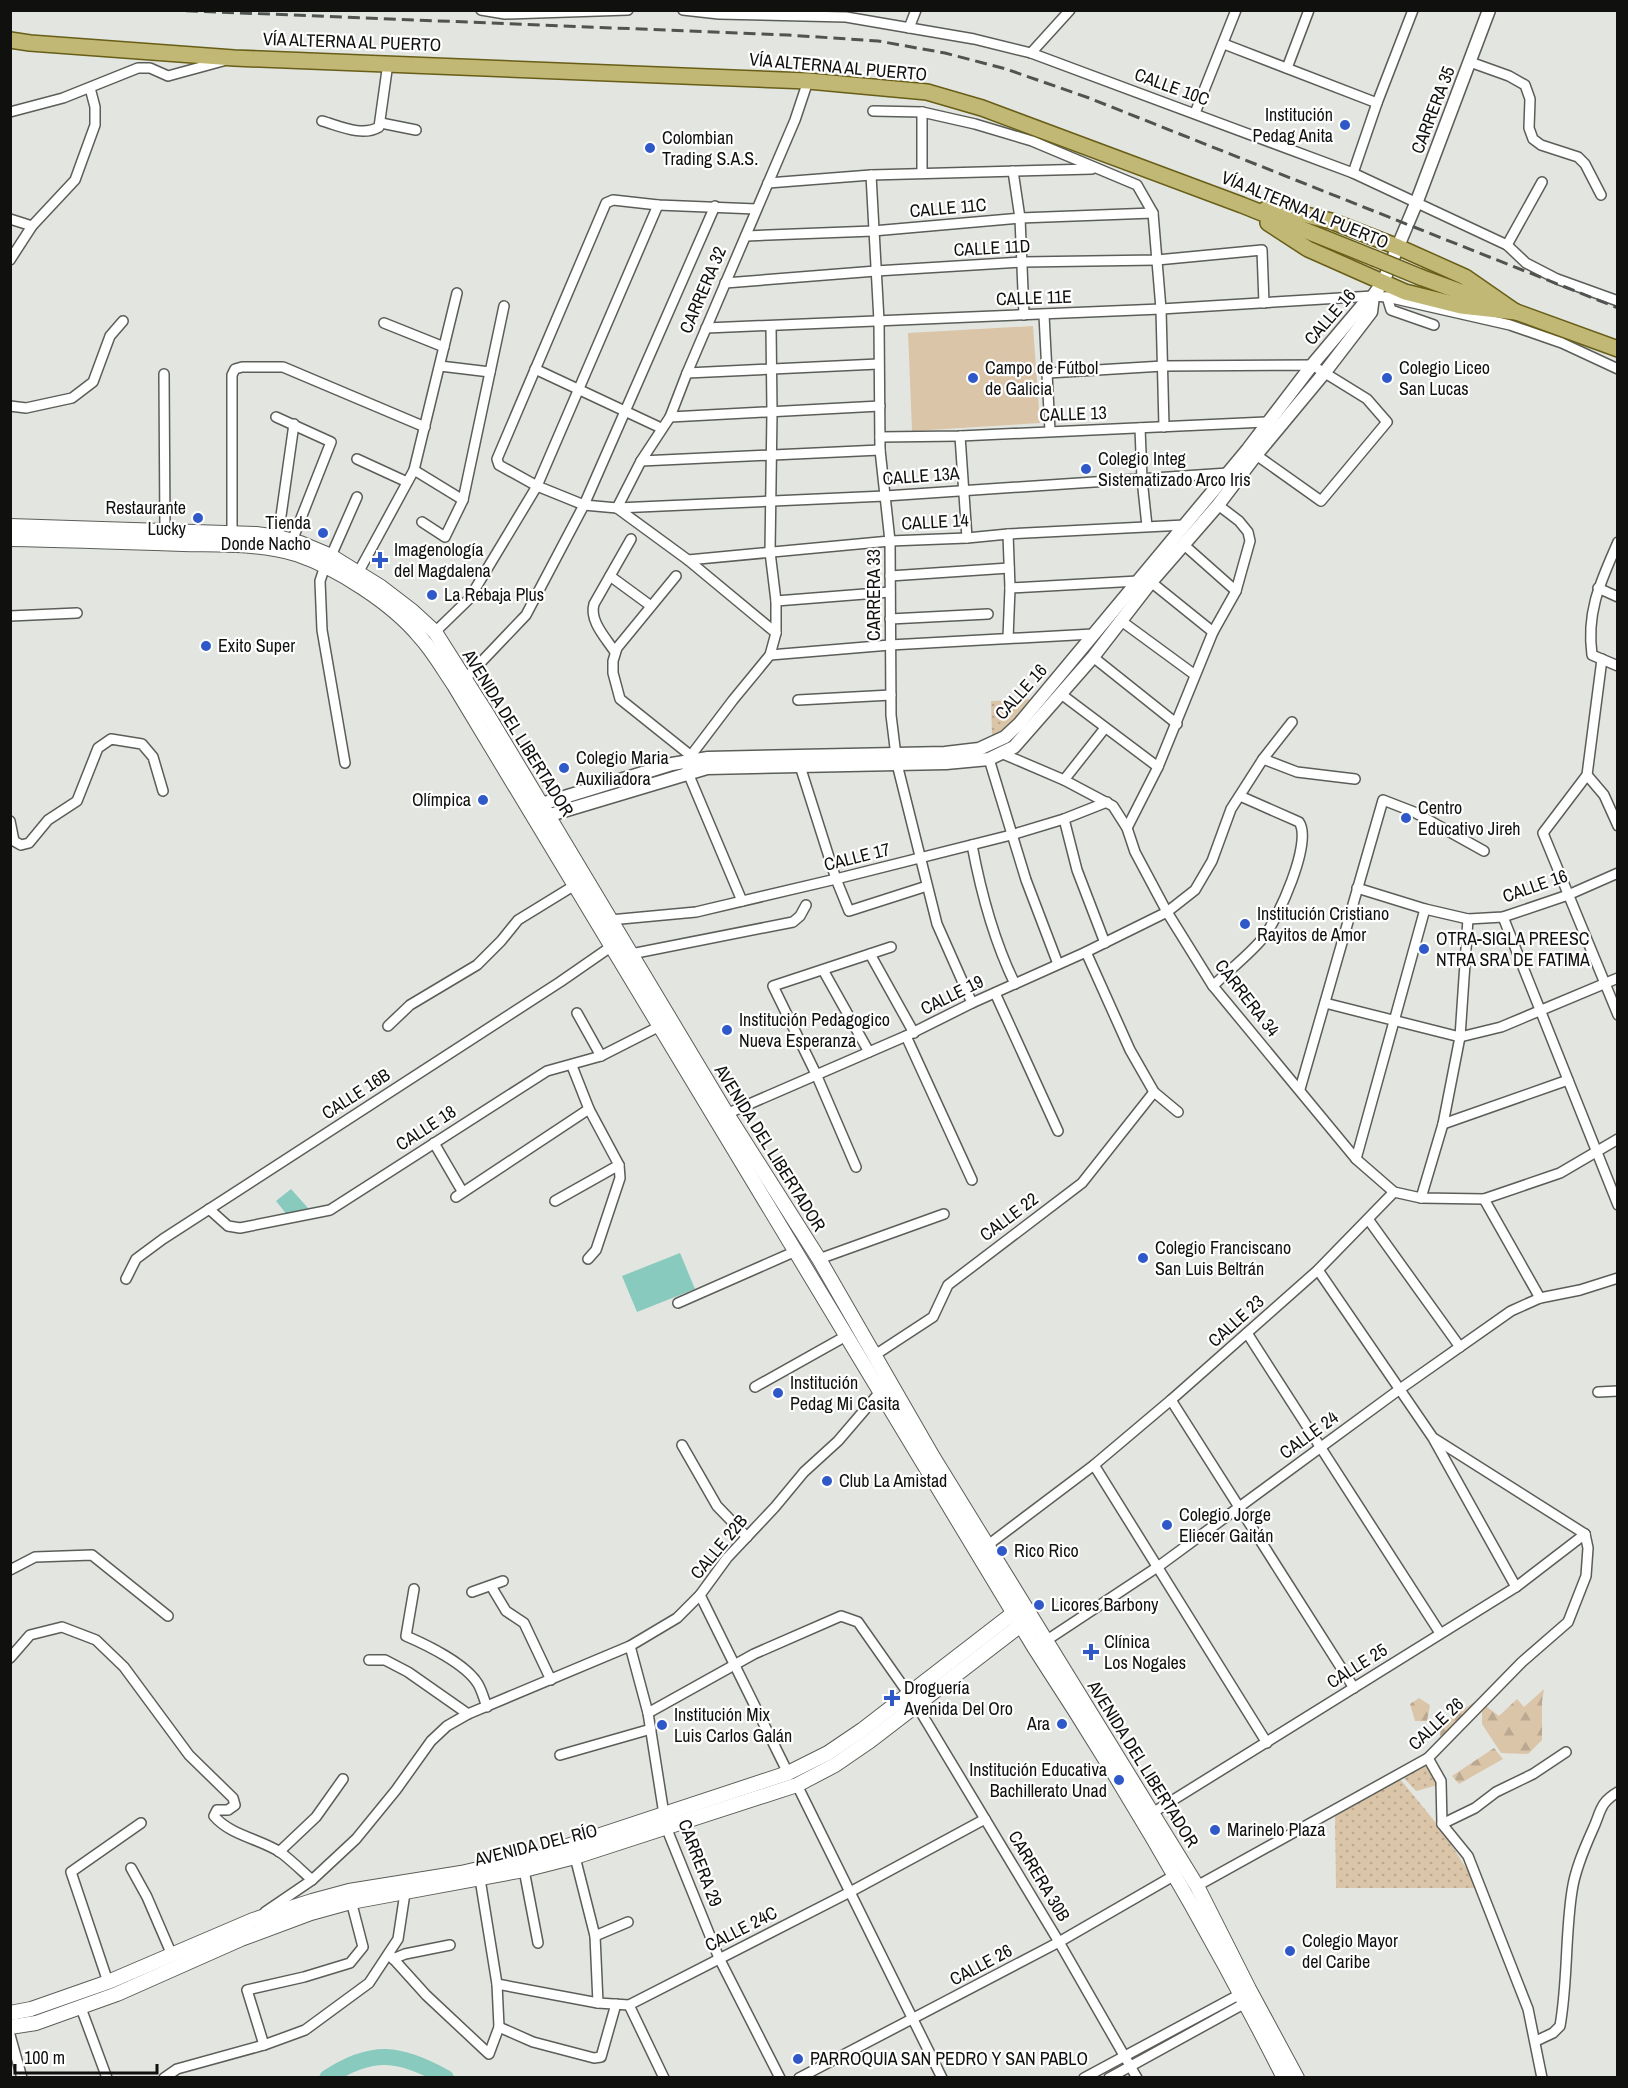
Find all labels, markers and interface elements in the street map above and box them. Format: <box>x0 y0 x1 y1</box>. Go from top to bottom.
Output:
street label: VÍA ALTERNA AL PUERTO <box>262 26 442 57</box>
street label: VÍA ALTERNA AL PUERTO <box>748 46 928 87</box>
street label: CALLE 10C <box>1131 61 1213 112</box>
street label: CARRERA 35 <box>1404 62 1461 157</box>
place label: Institución Pedag Anita <box>1253 102 1333 148</box>
marker: Institución Pedag Anita <box>1338 118 1352 132</box>
place label: Colombian Trading S.A.S. <box>662 125 758 171</box>
marker: Colombian Trading S.A.S. <box>643 141 657 155</box>
street label: VÍA ALTERNA AL PUERTO <box>1218 165 1393 255</box>
street label: CALLE 11C <box>909 192 987 223</box>
street label: CALLE 11D <box>953 233 1031 262</box>
street label: CARRERA 32 <box>673 243 732 337</box>
street label: CALLE 16 <box>1298 283 1361 350</box>
street label: CALLE 11E <box>996 284 1072 311</box>
place label: Campo de Fútbol de Galicia <box>985 355 1098 401</box>
place label: Colegio Liceo San Lucas <box>1399 355 1490 401</box>
marker: Campo de Fútbol de Galicia <box>966 371 980 385</box>
marker: Colegio Liceo San Lucas <box>1380 371 1394 385</box>
street label: CALLE 13 <box>1039 400 1107 427</box>
place label: Colegio Integ Sistematizado Arco Iris <box>1098 446 1251 492</box>
street label: CALLE 13A <box>882 460 960 491</box>
marker: Colegio Integ Sistematizado Arco Iris <box>1079 462 1093 476</box>
place label: Restaurante Lucky <box>106 495 187 541</box>
street label: CALLE 14 <box>901 507 969 536</box>
place label: Tienda Donde Nacho <box>221 510 311 556</box>
marker: Restaurante Lucky <box>191 511 205 525</box>
marker: Tienda Donde Nacho <box>316 526 330 540</box>
place label: Imagenología del Magdalena <box>394 537 491 583</box>
street label: CARRERA 33 <box>861 549 886 641</box>
marker: Imagenología del Magdalena <box>371 551 389 569</box>
place label: La Rebaja Plus <box>444 582 544 607</box>
marker: La Rebaja Plus <box>425 588 439 602</box>
place label: Exito Super <box>218 633 295 658</box>
marker: Exito Super <box>199 639 213 653</box>
street label: AVENIDA DEL LIBERTADOR <box>456 644 580 821</box>
street label: CALLE 16 <box>989 658 1052 725</box>
place label: Colegio Maria Auxiliadora <box>575 745 669 791</box>
marker: Colegio Maria Auxiliadora <box>557 761 571 775</box>
place label: Olímpica <box>412 787 471 812</box>
marker: Olímpica <box>476 793 490 807</box>
place label: Centro Educativo Jireh <box>1418 795 1521 841</box>
marker: Centro Educativo Jireh <box>1399 811 1413 825</box>
street label: CALLE 17 <box>821 836 893 877</box>
street label: CALLE 16 <box>1499 863 1571 908</box>
place label: Institución Cristiano Rayitos de Amor <box>1257 901 1389 947</box>
marker: Institución Cristiano Rayitos de Amor <box>1238 917 1252 931</box>
place label: OTRA-SIGLA PREESC NTRA SRA DE FATIMA <box>1436 926 1590 972</box>
marker: OTRA-SIGLA PREESC NTRA SRA DE FATIMA <box>1417 942 1431 956</box>
street label: CARRERA 34 <box>1209 954 1286 1042</box>
street label: CALLE 19 <box>916 969 988 1021</box>
place label: Institución Pedagogico Nueva Esperanza <box>739 1007 890 1053</box>
marker: Institución Pedagogico Nueva Esperanza <box>720 1023 734 1037</box>
street label: AVENIDA DEL LIBERTADOR <box>708 1059 832 1236</box>
street label: CALLE 16B <box>317 1062 395 1125</box>
street label: CALLE 18 <box>391 1099 461 1156</box>
street label: CALLE 22 <box>974 1186 1043 1247</box>
place label: Colegio Franciscano San Luis Beltrán <box>1155 1235 1291 1281</box>
marker: Colegio Franciscano San Luis Beltrán <box>1136 1251 1150 1265</box>
street label: CALLE 23 <box>1202 1289 1269 1352</box>
place label: Institución Pedag Mi Casita <box>790 1370 900 1416</box>
marker: Institución Pedag Mi Casita <box>771 1386 785 1400</box>
street label: CALLE 24 <box>1274 1405 1343 1464</box>
place label: Club La Amistad <box>839 1468 947 1493</box>
marker: Club La Amistad <box>820 1474 834 1488</box>
place label: Colegio Jorge Eliecer Gaitán <box>1179 1502 1273 1548</box>
street label: CALLE 22B <box>684 1509 753 1584</box>
marker: Colegio Jorge Eliecer Gaitán <box>1160 1518 1174 1532</box>
place label: Rico Rico <box>1014 1538 1079 1563</box>
marker: Rico Rico <box>995 1544 1009 1558</box>
place label: Licores Barbony <box>1051 1592 1159 1617</box>
marker: Licores Barbony <box>1032 1598 1046 1612</box>
place label: Clínica Los Nogales <box>1104 1629 1186 1675</box>
street label: CALLE 25 <box>1322 1637 1392 1694</box>
marker: Clínica Los Nogales <box>1082 1643 1100 1661</box>
place label: Droguería Avenida Del Oro <box>903 1675 1013 1721</box>
street label: AVENIDA DEL LIBERTADOR <box>1081 1675 1205 1852</box>
marker: Droguería Avenida Del Oro <box>885 1691 899 1705</box>
street label: CALLE 26 <box>1403 1692 1469 1756</box>
place label: Institución Mix Luis Carlos Galán <box>674 1702 792 1748</box>
place label: Ara <box>1026 1711 1050 1736</box>
marker: Ara <box>1055 1717 1069 1731</box>
marker: Institución Mix Luis Carlos Galán <box>655 1718 669 1732</box>
place label: Institución Educativa Bachillerato Unad <box>969 1757 1107 1803</box>
marker: Institución Educativa Bachillerato Unad <box>1112 1773 1126 1787</box>
street label: CARRERA 29 <box>672 1815 729 1910</box>
street label: AVENIDA DEL RÍO <box>471 1817 600 1872</box>
place label: Marinelo Plaza <box>1227 1817 1325 1842</box>
marker: Marinelo Plaza <box>1208 1823 1222 1837</box>
street label: CARRERA 30B <box>1003 1826 1076 1926</box>
street label: CALLE 24C <box>700 1900 781 1957</box>
place label: Colegio Mayor del Caribe <box>1302 1928 1398 1974</box>
street label: CALLE 26 <box>945 1938 1016 1991</box>
marker: Colegio Mayor del Caribe <box>1283 1944 1297 1958</box>
scale bar <box>15 2037 158 2075</box>
text: 100 m <box>24 2045 65 2070</box>
place label: PARROQUIA SAN PEDRO Y SAN PABLO <box>810 2046 1088 2071</box>
marker: PARROQUIA SAN PEDRO Y SAN PABLO <box>791 2052 805 2066</box>

